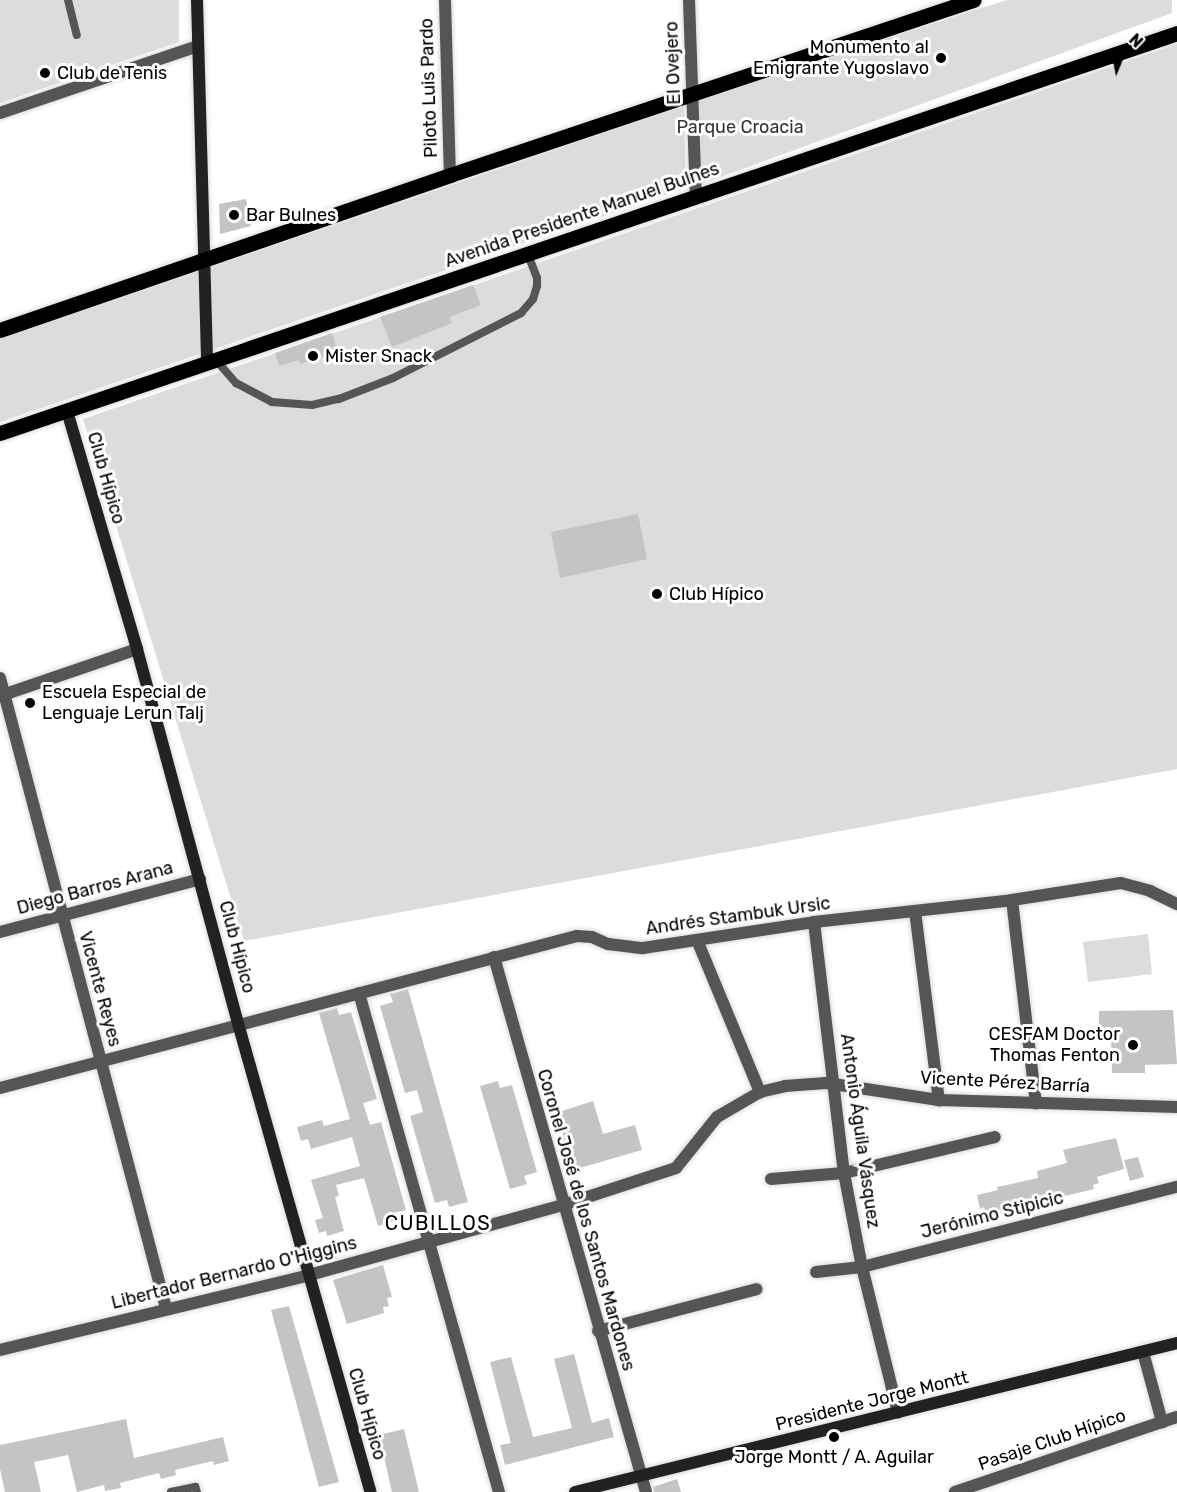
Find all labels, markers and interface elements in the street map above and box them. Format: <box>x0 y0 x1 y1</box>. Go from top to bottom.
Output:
street label: Piloto Luis Pardo <box>416 18 442 158</box>
street label: El Ovejero <box>661 21 685 105</box>
north arrow <box>1093 24 1153 84</box>
text: N <box>1125 30 1147 52</box>
place label: Monumento al Emigrante Yugoslavo <box>752 37 929 80</box>
marker: Monumento al Emigrante Yugoslavo <box>934 51 948 65</box>
place label: Club de Tenis <box>57 62 168 84</box>
marker: Club de Tenis <box>38 66 52 80</box>
park label: Parque Croacia <box>676 116 804 138</box>
street label: Avenida Presidente Manuel Bulnes <box>442 158 722 272</box>
place label: Bar Bulnes <box>246 204 337 226</box>
marker: Bar Bulnes <box>227 208 241 222</box>
place label: Mister Snack <box>325 345 432 367</box>
marker: Mister Snack <box>306 349 320 363</box>
street label: Club Hípico <box>83 429 129 527</box>
place label: Club Hípico <box>669 583 764 605</box>
marker: Club Hípico <box>650 587 664 601</box>
place label: Escuela Especial de Lenguaje Lerun Talj <box>42 682 206 724</box>
marker: Escuela Especial de Lenguaje Lerun Talj <box>23 696 37 710</box>
street label: Diego Barros Arana <box>14 857 176 919</box>
street label: Andrés Stambuk Ursic <box>644 892 832 940</box>
street label: Club Hípico <box>214 898 260 996</box>
street label: Vicente Reyes <box>74 929 126 1049</box>
place label: CESFAM Doctor Thomas Fenton <box>989 1024 1120 1066</box>
street label: Antonio Águila Vásquez <box>836 1032 884 1230</box>
marker: CESFAM Doctor Thomas Fenton <box>1124 1036 1142 1054</box>
street label: Coronel José de los Santos Mardones <box>532 1067 640 1373</box>
street label: Vicente Pérez Barría <box>919 1067 1091 1097</box>
street label: Jerónimo Stipicic <box>918 1187 1066 1243</box>
district label: CUBILLOS <box>385 1211 491 1235</box>
street label: Libertador Bernardo O'Higgins <box>109 1232 359 1314</box>
street label: Club Hípico <box>344 1365 390 1463</box>
street label: Presidente Jorge Montt <box>773 1367 971 1435</box>
street label: Pasaje Club Hípico <box>975 1405 1129 1475</box>
marker: Jorge Montt / A. Aguilar <box>827 1430 841 1444</box>
place label: Jorge Montt / A. Aguilar <box>734 1446 934 1468</box>

